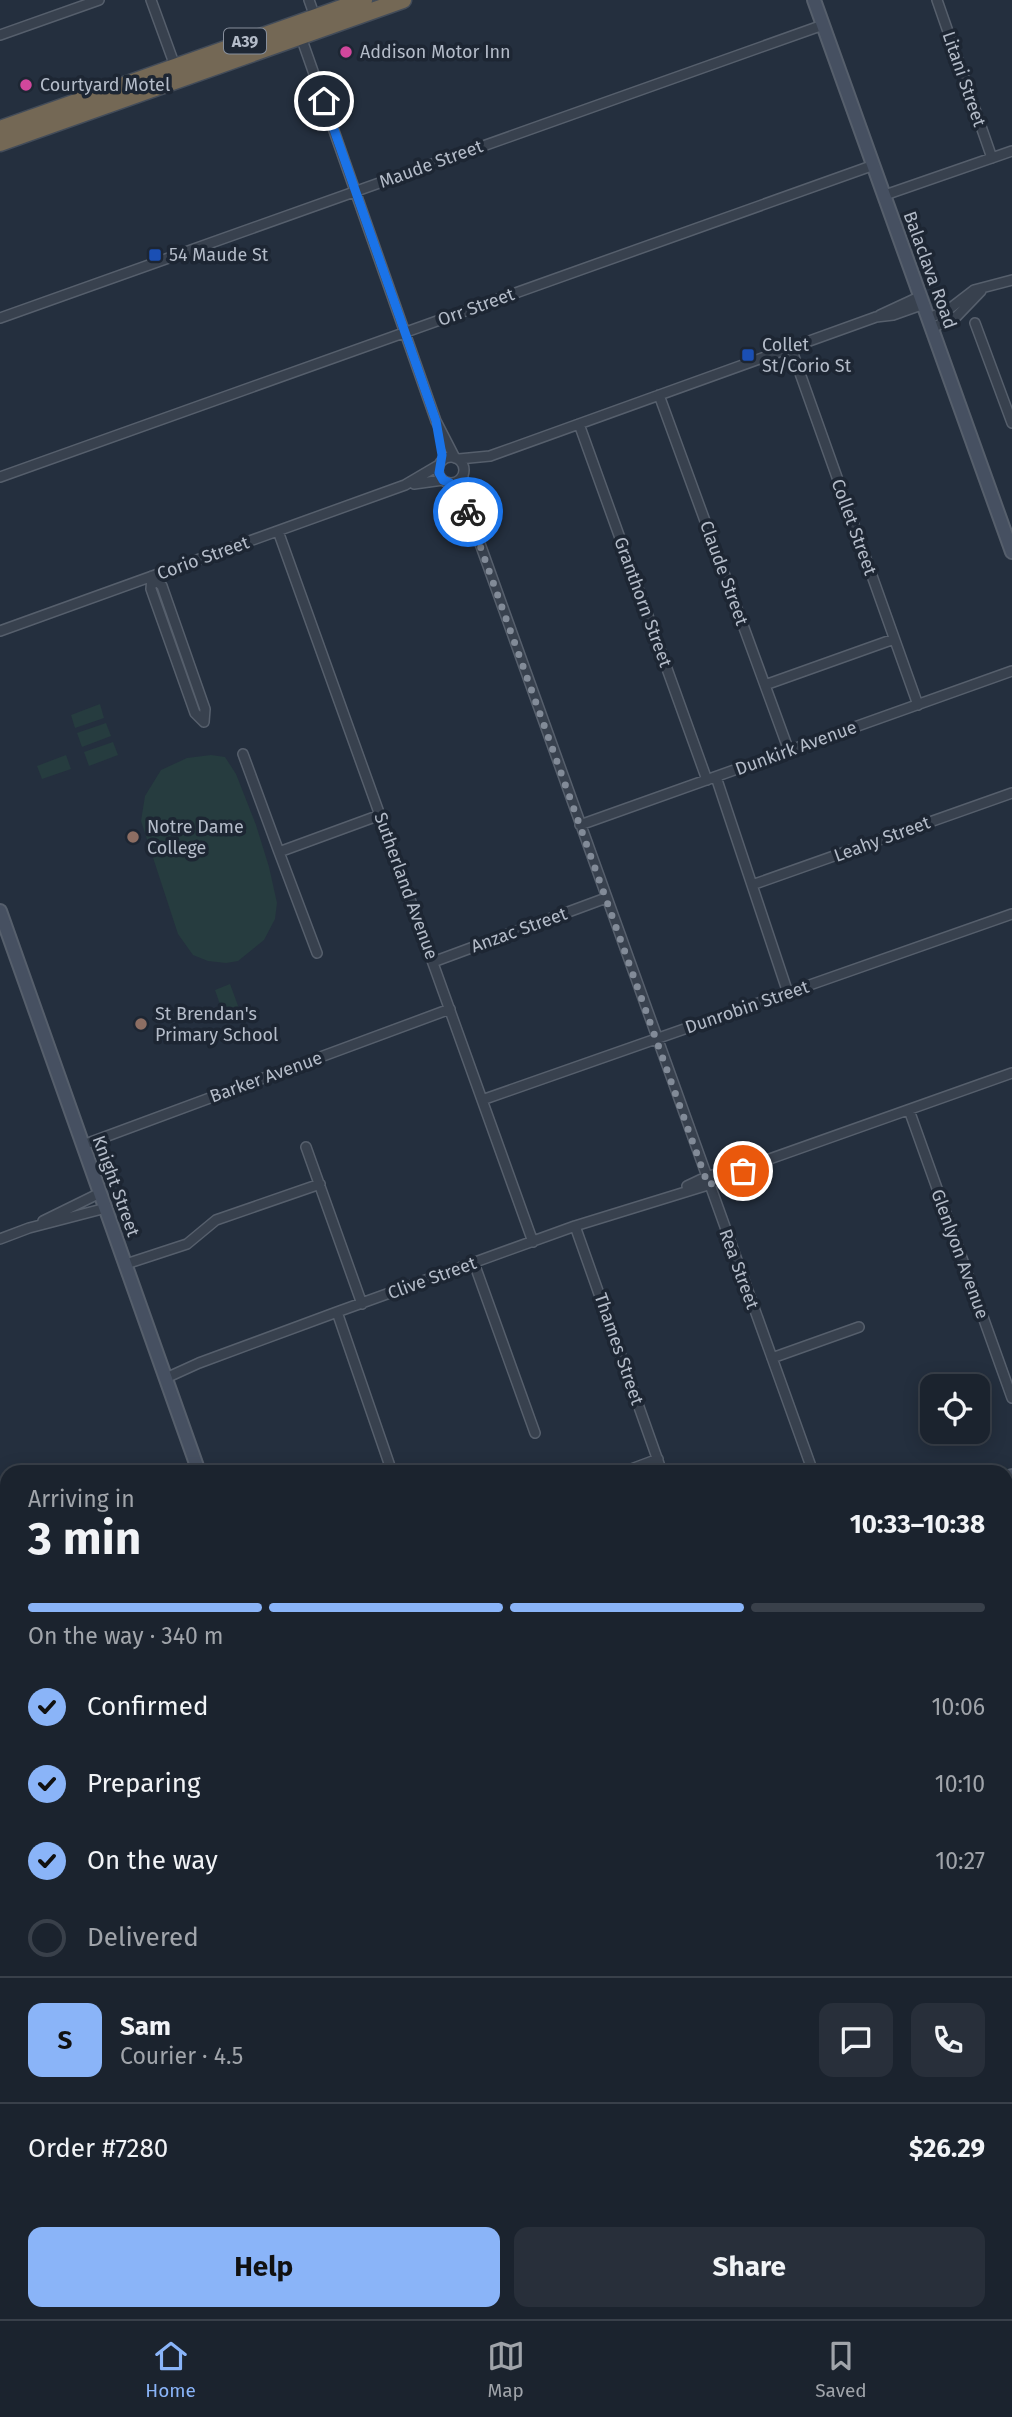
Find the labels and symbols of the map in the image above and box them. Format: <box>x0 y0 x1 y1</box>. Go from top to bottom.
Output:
road number: A39 <box>224 28 266 54</box>
street label: Litani Street <box>937 28 991 130</box>
place label: Addison Motor Inn <box>360 41 511 63</box>
marker: Addison Motor Inn <box>338 44 354 60</box>
pin <box>294 71 354 131</box>
place label: Courtyard Motel <box>40 74 170 96</box>
marker: Courtyard Motel <box>18 77 34 93</box>
street label: Maude Street <box>376 135 486 193</box>
street label: Balaclava Road <box>899 208 961 332</box>
place label: 54 Maude St <box>169 244 269 266</box>
marker: 54 Maude St <box>147 247 163 263</box>
street label: Orr Street <box>435 283 518 331</box>
place label: Collet St/Corio St <box>762 334 852 377</box>
marker: Collet St/Corio St <box>740 347 756 363</box>
street label: Collet Street <box>826 476 882 578</box>
courier <box>433 477 503 547</box>
street label: Claude Street <box>695 518 753 629</box>
street label: Corio Street <box>154 531 253 585</box>
street label: Granthorn Street <box>609 534 677 670</box>
street label: Dunkirk Avenue <box>732 716 860 780</box>
street label: Sutherland Avenue <box>369 809 443 963</box>
street label: Leahy Street <box>831 811 934 867</box>
place label: Notre Dame College <box>147 816 244 859</box>
marker: Notre Dame College <box>125 829 141 845</box>
street label: Anzac Street <box>468 902 570 958</box>
street label: Dunrobin Street <box>682 975 812 1038</box>
place label: St Brendan's Primary School <box>155 1003 278 1046</box>
marker: St Brendan's Primary School <box>133 1016 149 1032</box>
street label: Barker Avenue <box>207 1046 325 1108</box>
street label: Knight Street <box>87 1132 145 1240</box>
pin <box>713 1141 773 1201</box>
street label: Glenlyon Avenue <box>926 1186 994 1322</box>
street label: Rea Street <box>714 1226 764 1313</box>
street label: Clive Street <box>385 1252 480 1304</box>
street label: Thames Street <box>590 1290 649 1408</box>

